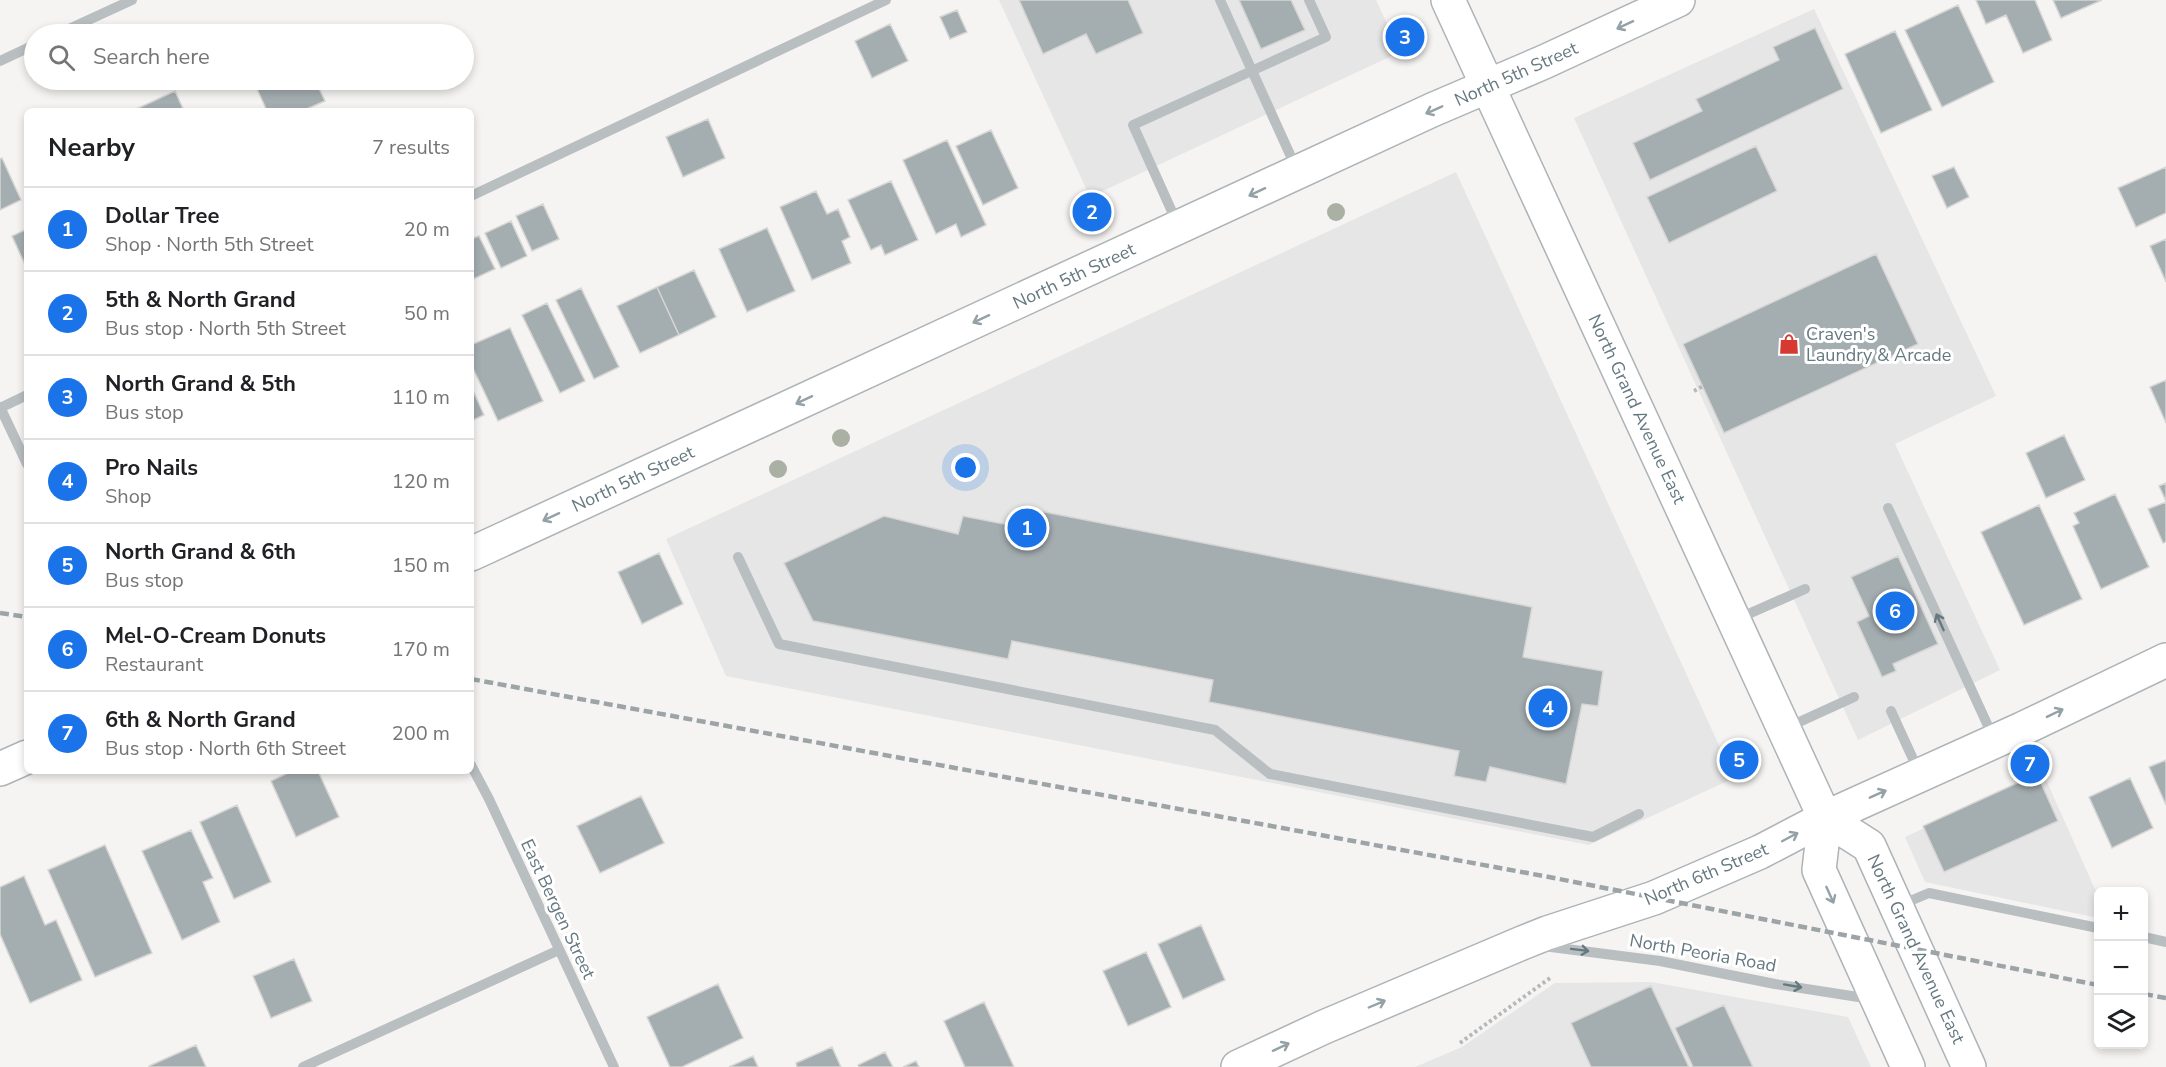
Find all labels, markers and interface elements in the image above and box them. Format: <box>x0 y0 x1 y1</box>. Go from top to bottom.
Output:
pin: 3 <box>1386 15 1424 60</box>
one-way arrow <box>1616 19 1634 31</box>
search box <box>24 24 474 90</box>
street label: North 5th Street <box>1451 36 1582 112</box>
icon: search <box>45 41 78 74</box>
text: Search here <box>93 42 210 72</box>
one-way arrow <box>1425 105 1443 116</box>
text: Nearby <box>48 130 135 165</box>
text: 7 results <box>372 134 450 161</box>
one-way arrow <box>1249 187 1267 198</box>
pin: 2 <box>1072 190 1112 234</box>
text: Dollar Tree <box>105 201 219 231</box>
text: 1 <box>62 216 74 243</box>
text: 20 m <box>404 216 450 243</box>
text: Shop · North 5th Street <box>105 231 313 258</box>
street label: North 5th Street <box>1009 237 1140 315</box>
text: 5th & North Grand <box>105 285 296 315</box>
text: 2 <box>62 300 74 327</box>
text: 50 m <box>404 300 450 327</box>
street label: North Grand Avenue East <box>1583 310 1692 508</box>
one-way arrow <box>973 313 991 325</box>
text: Bus stop · North 5th Street <box>105 315 346 342</box>
place label: Craven's Laundry & Arcade <box>1806 322 1951 367</box>
shop icon: Craven's Laundry & Arcade <box>1777 332 1801 356</box>
text: North Grand & 5th <box>105 369 296 399</box>
text: 3 <box>62 384 74 411</box>
text: 110 m <box>392 384 450 411</box>
one-way arrow <box>796 395 814 407</box>
text: Bus stop <box>105 399 184 426</box>
street label: North 5th Street <box>568 440 699 518</box>
text: Pro Nails <box>105 453 198 483</box>
your location <box>951 453 980 482</box>
text: 4 <box>62 468 74 495</box>
text: 120 m <box>392 468 450 495</box>
text: Shop <box>105 483 151 510</box>
pin: 1 <box>1008 506 1046 550</box>
one-way arrow <box>542 511 560 523</box>
text: North Grand & 6th <box>105 537 296 567</box>
text: 5 <box>62 552 74 579</box>
text: 150 m <box>392 552 450 579</box>
text: Bus stop <box>105 567 184 594</box>
pin: 6 <box>1876 588 1914 634</box>
one-way arrow <box>1934 613 1945 631</box>
text: Mel-O-Cream Donuts <box>105 621 326 651</box>
text: 6 <box>62 636 74 663</box>
text: 170 m <box>392 636 450 663</box>
text: Restaurant <box>105 651 203 678</box>
pin: 4 <box>1528 686 1568 730</box>
text: 6th & North Grand <box>105 705 296 735</box>
one-way arrow <box>2046 707 2064 719</box>
text: 7 <box>62 720 74 747</box>
text: 200 m <box>392 720 450 747</box>
text: Bus stop · North 6th Street <box>105 735 346 762</box>
pin: 5 <box>1720 738 1758 783</box>
pin: 7 <box>2010 742 2050 786</box>
one-way arrow <box>1868 788 1886 799</box>
one-way arrow <box>1781 831 1799 842</box>
street label: East Bergen Street <box>515 835 601 983</box>
street label: North 6th Street <box>1640 837 1772 911</box>
street label: North Grand Avenue East <box>1862 850 1971 1048</box>
one-way arrow <box>1825 886 1836 904</box>
map controls <box>2094 887 2148 1049</box>
button: + <box>2094 887 2148 941</box>
street label: North Peoria Road <box>1628 928 1778 978</box>
button: − <box>2094 941 2148 995</box>
one-way arrow <box>1569 945 1589 956</box>
one-way arrow <box>1782 981 1802 992</box>
button: layers <box>2094 995 2148 1049</box>
one-way arrow <box>1368 998 1386 1009</box>
one-way arrow <box>1271 1041 1289 1053</box>

